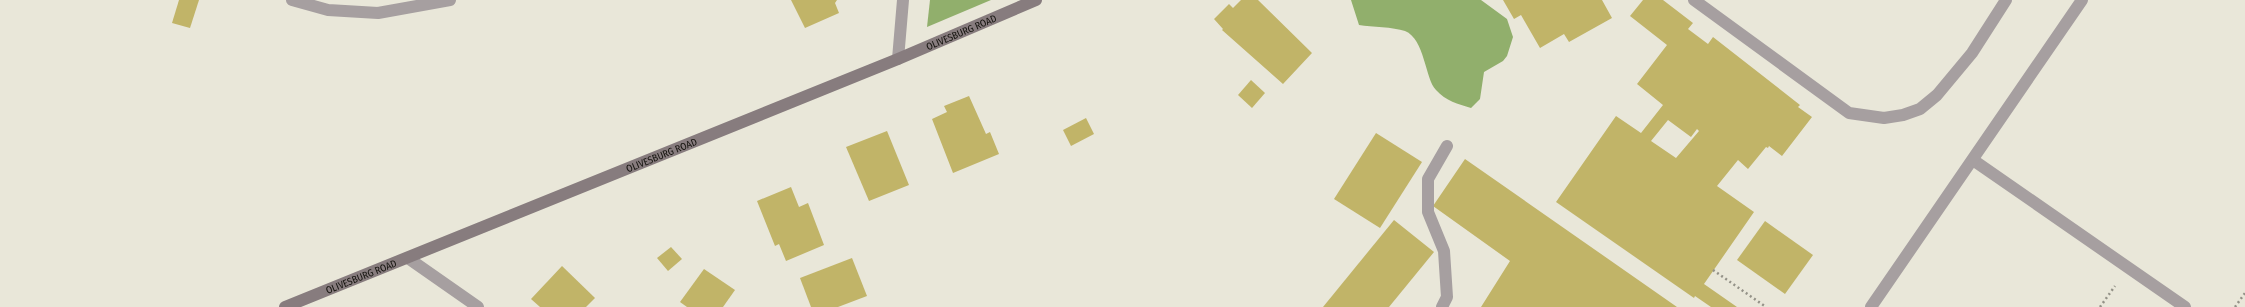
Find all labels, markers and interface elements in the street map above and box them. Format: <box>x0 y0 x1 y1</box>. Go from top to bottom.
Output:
street label: OLIVESBURG ROAD <box>925 12 999 53</box>
street label: OLIVESBURG ROAD <box>625 136 699 175</box>
street label: OLIVESBURG ROAD <box>324 257 399 297</box>

